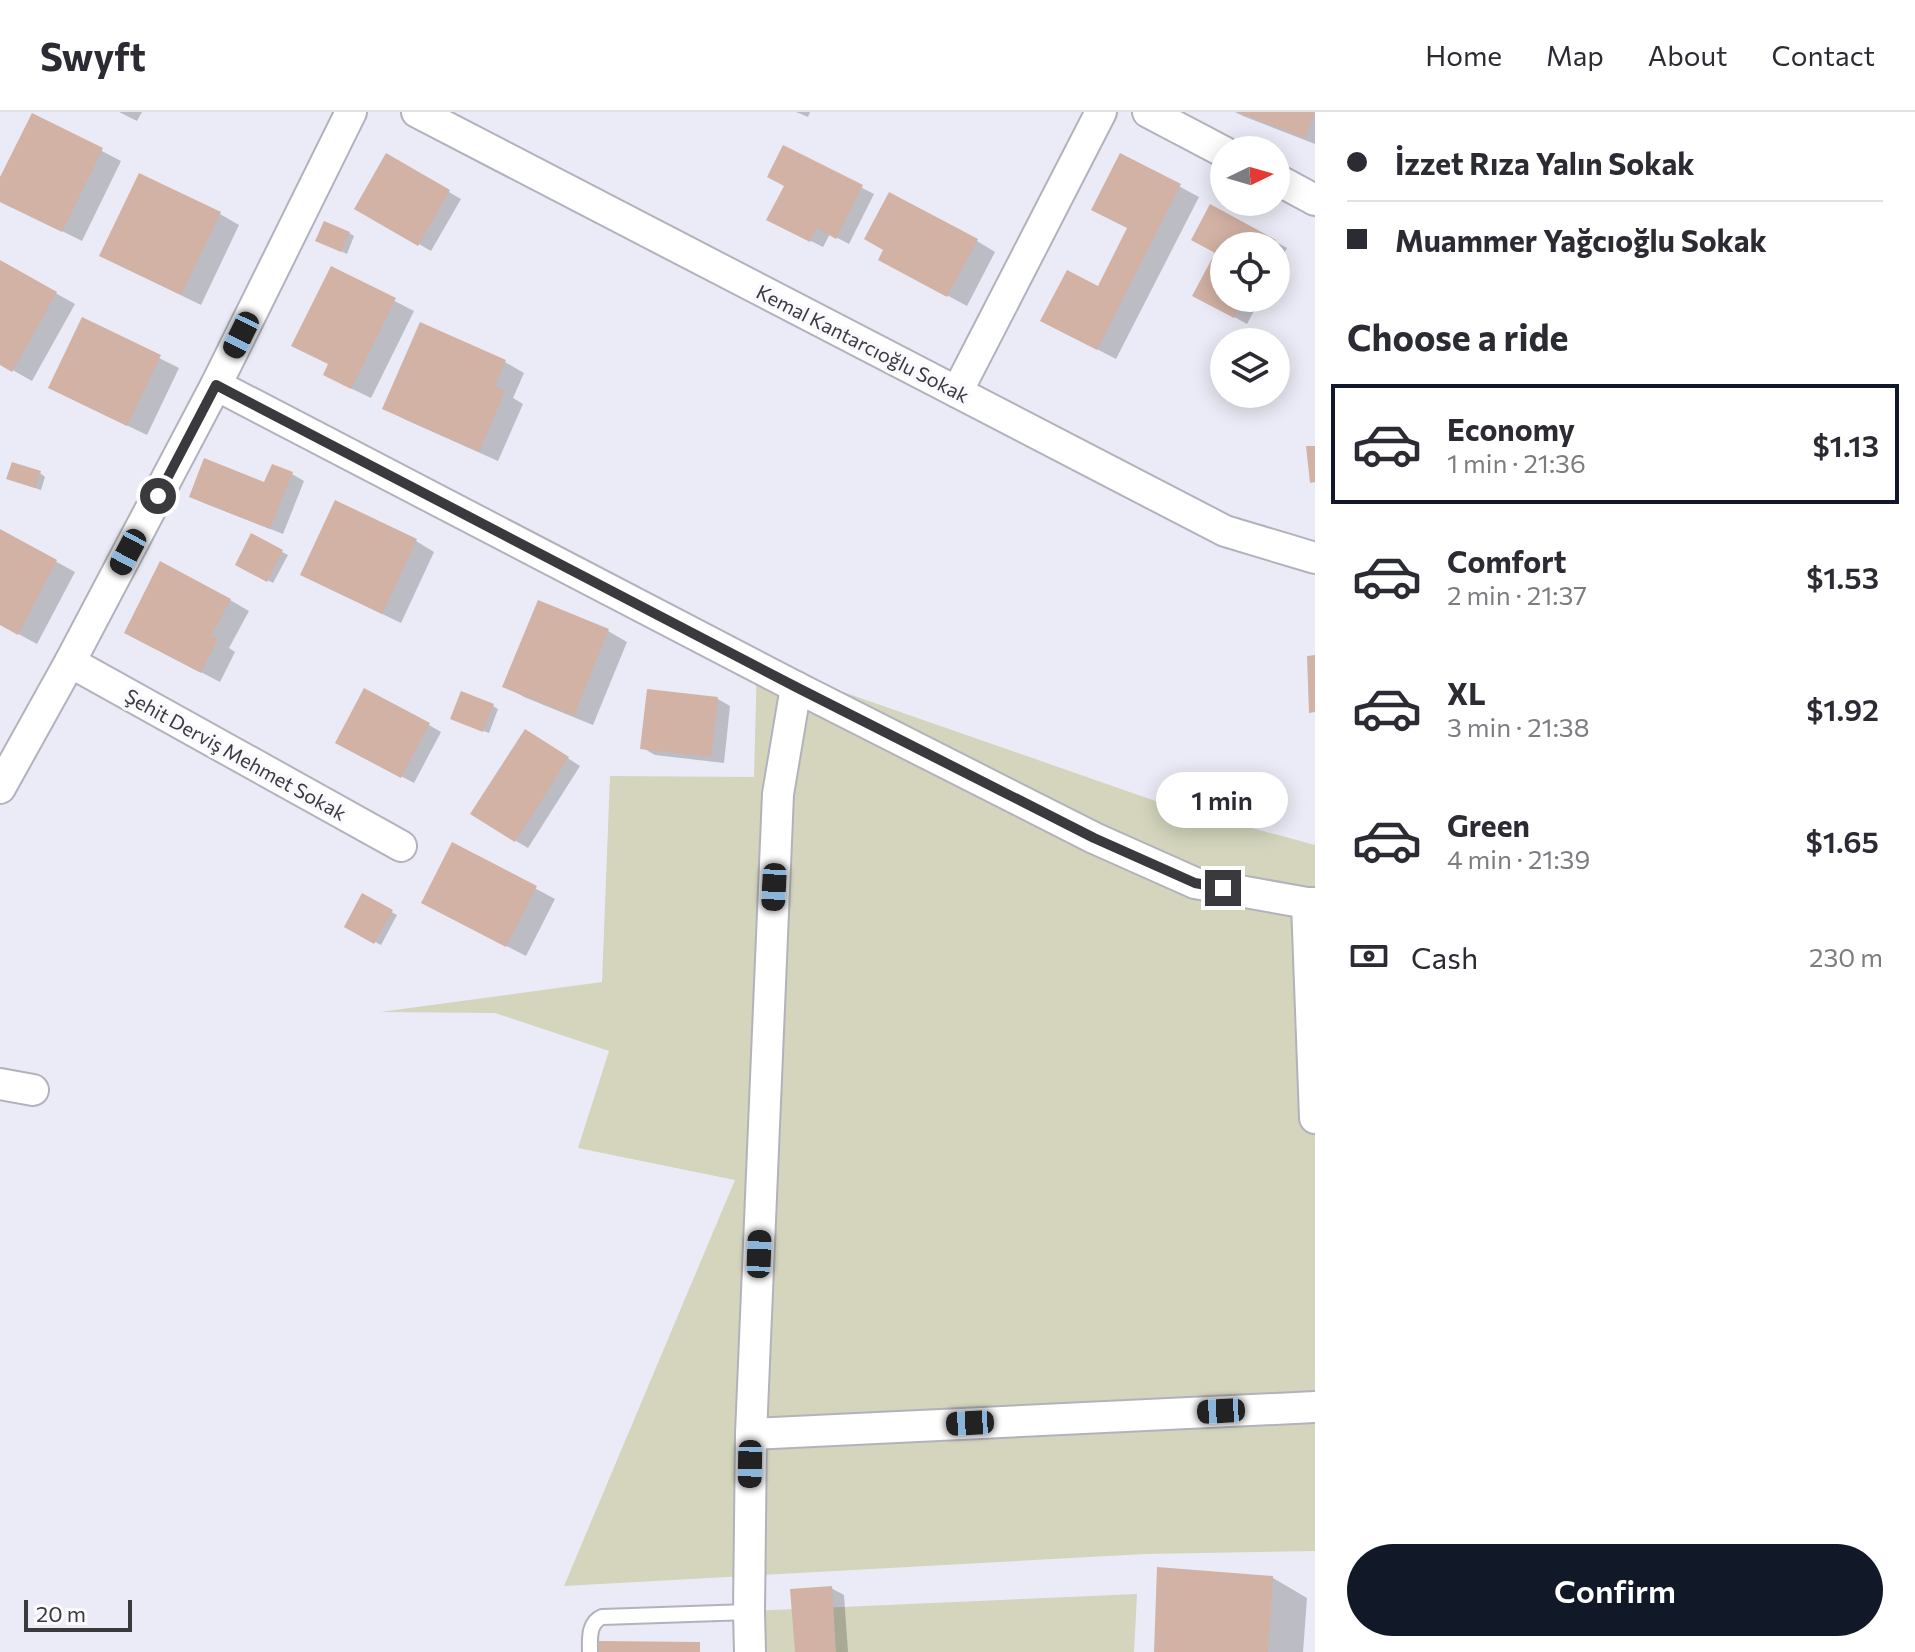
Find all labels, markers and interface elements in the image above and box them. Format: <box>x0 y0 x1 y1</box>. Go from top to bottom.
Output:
text: Swyft <box>40 32 146 79</box>
text: Home <box>1425 38 1502 72</box>
text: Map <box>1546 38 1604 72</box>
text: About <box>1648 38 1728 72</box>
text: Contact <box>1772 38 1875 72</box>
north arrow <box>1210 136 1290 216</box>
map controls <box>1210 136 1290 408</box>
text: İzzet Rıza Yalın Sokak <box>1395 144 1695 181</box>
text: Muammer Yağcıoğlu Sokak <box>1395 221 1767 258</box>
button: locate <box>1210 232 1290 312</box>
street label: Kemal Kantarcıoğlu Sokak <box>753 279 973 407</box>
car <box>220 308 262 362</box>
text: Choose a ride <box>1347 314 1568 358</box>
button: layers <box>1210 328 1290 408</box>
icon: car <box>1351 408 1423 480</box>
text: Economy <box>1447 410 1575 447</box>
text: $1.13 <box>1812 426 1879 463</box>
text: 1 min · 21:36 <box>1447 447 1586 478</box>
route start <box>140 478 176 514</box>
car <box>106 525 150 579</box>
icon: car <box>1351 540 1423 612</box>
text: Comfort <box>1447 542 1566 579</box>
text: $1.53 <box>1806 558 1879 595</box>
text: 2 min · 21:37 <box>1447 579 1587 610</box>
icon: car <box>1351 672 1423 744</box>
text: XL <box>1447 674 1486 711</box>
street label: Şehit Derviş Mehmet Sokak <box>121 683 351 825</box>
text: $1.92 <box>1806 690 1879 727</box>
text: 3 min · 21:38 <box>1447 711 1589 742</box>
callout: 1 min <box>1157 772 1289 828</box>
text: 1 min <box>1191 784 1253 815</box>
icon: car <box>1351 804 1423 876</box>
text: Green <box>1447 806 1530 843</box>
text: $1.65 <box>1806 822 1879 859</box>
text: 4 min · 21:39 <box>1447 843 1590 874</box>
car <box>761 862 787 912</box>
route end <box>1205 870 1241 906</box>
icon: cash <box>1347 934 1391 978</box>
text: Cash <box>1411 938 1478 975</box>
text: 230 m <box>1809 941 1883 972</box>
car <box>746 1230 772 1278</box>
car <box>1196 1398 1246 1424</box>
car <box>945 1410 995 1436</box>
car <box>738 1440 762 1488</box>
button: Confirm <box>1347 1544 1883 1636</box>
scale bar <box>24 1596 132 1632</box>
text: 20 m <box>36 1600 86 1627</box>

